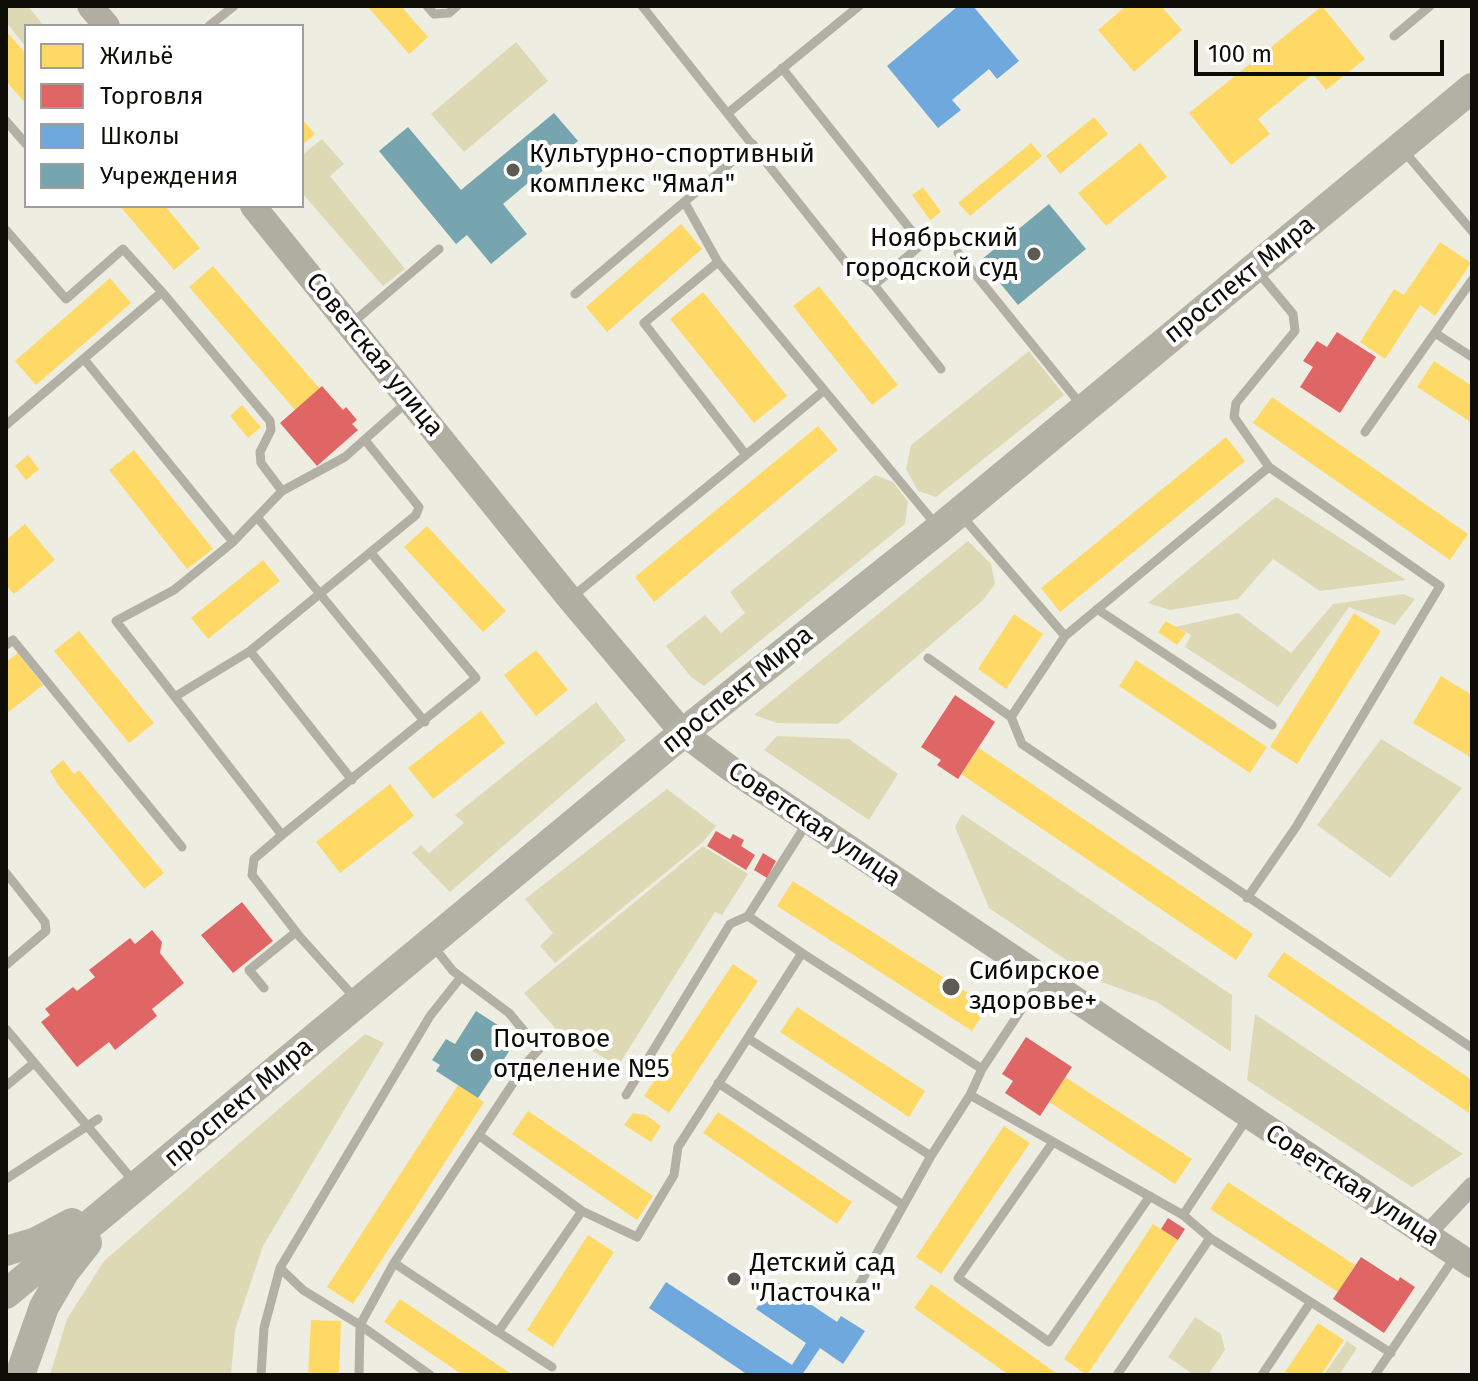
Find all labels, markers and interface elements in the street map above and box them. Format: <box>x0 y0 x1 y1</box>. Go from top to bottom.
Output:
legend <box>24 24 304 208</box>
scale bar <box>1198 24 1448 74</box>
text: 100 m <box>1208 40 1272 68</box>
text: Жильё <box>100 42 173 70</box>
text: Торговля <box>100 82 203 110</box>
text: Школы <box>100 122 180 150</box>
place label: Культурно-спортивный комплекс "Ямал" <box>529 139 815 200</box>
marker: Культурно-спортивный комплекс "Ямал" <box>504 161 522 179</box>
text: Учреждения <box>100 162 238 190</box>
street label: проспект Мира <box>1158 210 1322 350</box>
place label: Ноябрьский городской суд <box>845 223 1018 284</box>
marker: Ноябрьский городской суд <box>1025 245 1043 263</box>
street label: Советская улица <box>298 267 450 443</box>
street label: проспект Мира <box>656 620 820 760</box>
street label: Советская улица <box>722 756 906 894</box>
place label: Сибирское здоровье+ <box>969 956 1100 1018</box>
marker: Сибирское здоровье+ <box>940 976 962 998</box>
place label: Почтовое отделение №5 <box>493 1024 670 1086</box>
street label: проспект Мира <box>158 1032 320 1174</box>
marker: Почтовое отделение №5 <box>468 1046 486 1064</box>
street label: Советская улица <box>1259 1118 1445 1254</box>
place label: Детский сад "Ласточка" <box>750 1248 895 1310</box>
marker: Детский сад "Ласточка" <box>725 1270 743 1288</box>

